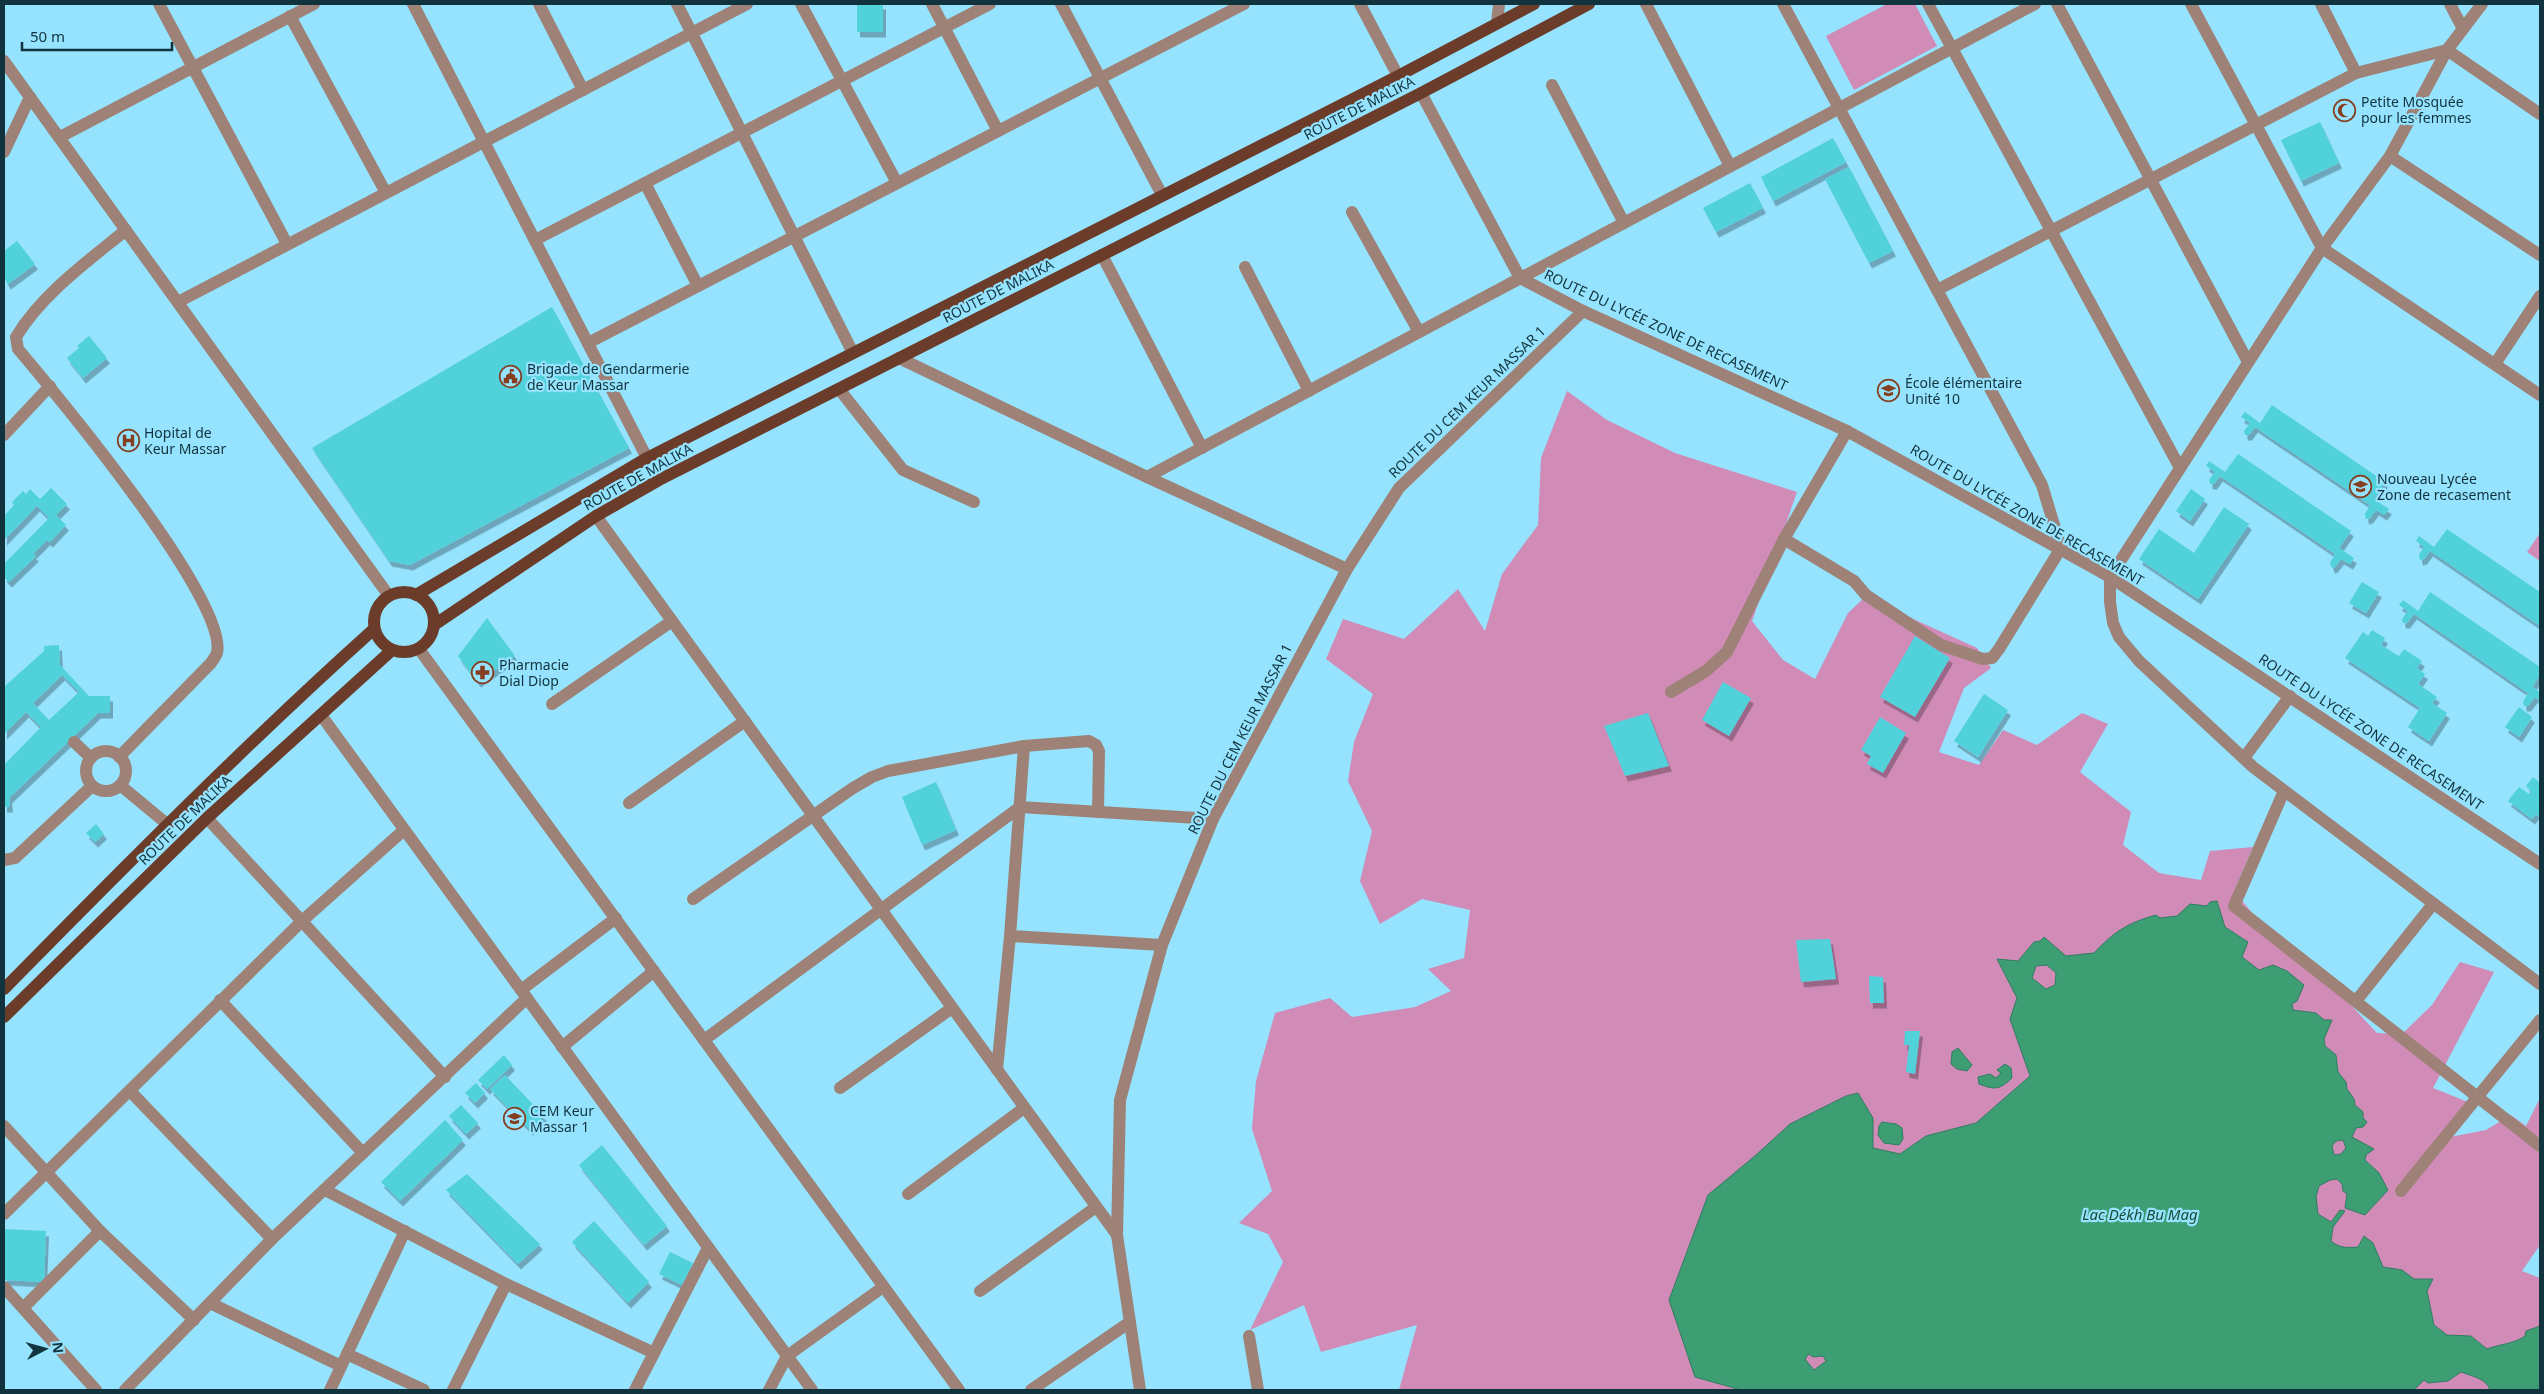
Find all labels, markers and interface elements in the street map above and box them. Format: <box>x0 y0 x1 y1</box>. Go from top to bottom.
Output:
scale bar <box>22 20 172 52</box>
text: 50 m <box>30 26 65 46</box>
street label: ROUTE DE MALIKA <box>1300 71 1418 144</box>
place label: Petite Mosquée pour les femmes <box>2361 92 2472 127</box>
mosque icon: Petite Mosquée pour les femmes <box>2333 98 2357 122</box>
street label: ROUTE DE MALIKA <box>939 254 1057 327</box>
street label: ROUTE DU LYCÉE ZONE DE RECASEMENT <box>1541 265 1791 395</box>
street label: ROUTE DU CEM KEUR MASSAR 1 <box>1384 321 1549 482</box>
place label: Brigade de Gendarmerie de Keur Massar <box>527 359 690 394</box>
public building icon: Brigade de Gendarmerie de Keur Massar <box>499 365 523 389</box>
place label: École élémentaire Unité 10 <box>1905 373 2022 408</box>
school or university icon: École élémentaire Unité 10 <box>1877 379 1901 403</box>
place label: Hopital de Keur Massar <box>144 423 226 458</box>
hospital icon: Hopital de Keur Massar <box>116 429 140 453</box>
street label: ROUTE DE MALIKA <box>580 439 696 514</box>
street label: ROUTE DU LYCÉE ZONE DE RECASEMENT <box>1907 440 2148 590</box>
place label: Nouveau Lycée Zone de recasement <box>2377 469 2511 504</box>
school or university icon: Nouveau Lycée Zone de recasement <box>2349 475 2373 499</box>
street label: ROUTE DU CEM KEUR MASSAR 1 <box>1183 640 1296 837</box>
street label: ROUTE DU LYCÉE ZONE DE RECASEMENT <box>2255 649 2487 814</box>
place label: Pharmacie Dial Diop <box>499 655 569 690</box>
pharmacy icon: Pharmacie Dial Diop <box>471 661 495 685</box>
street label: ROUTE DE MALIKA <box>134 770 235 869</box>
place label: CEM Keur Massar 1 <box>530 1101 594 1136</box>
school or university icon: CEM Keur Massar 1 <box>502 1107 526 1131</box>
water label: Lac Dékh Bu Mag <box>2082 1204 2198 1224</box>
north arrow <box>20 1324 70 1374</box>
text: N <box>48 1341 68 1354</box>

